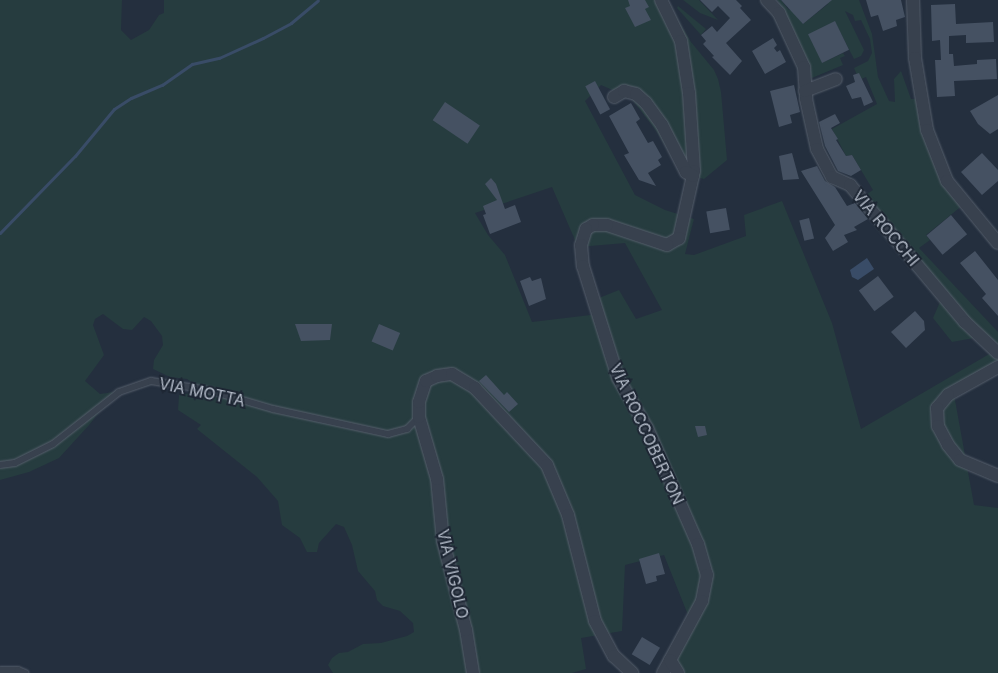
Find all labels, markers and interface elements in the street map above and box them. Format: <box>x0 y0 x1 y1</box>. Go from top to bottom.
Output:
street label: VIA ROCCHI <box>849 186 923 270</box>
street label: VIA ROCCOBERTON <box>606 360 688 508</box>
street label: VIA MOTTA <box>157 374 247 410</box>
street label: VIA VIGOLO <box>433 527 473 621</box>

